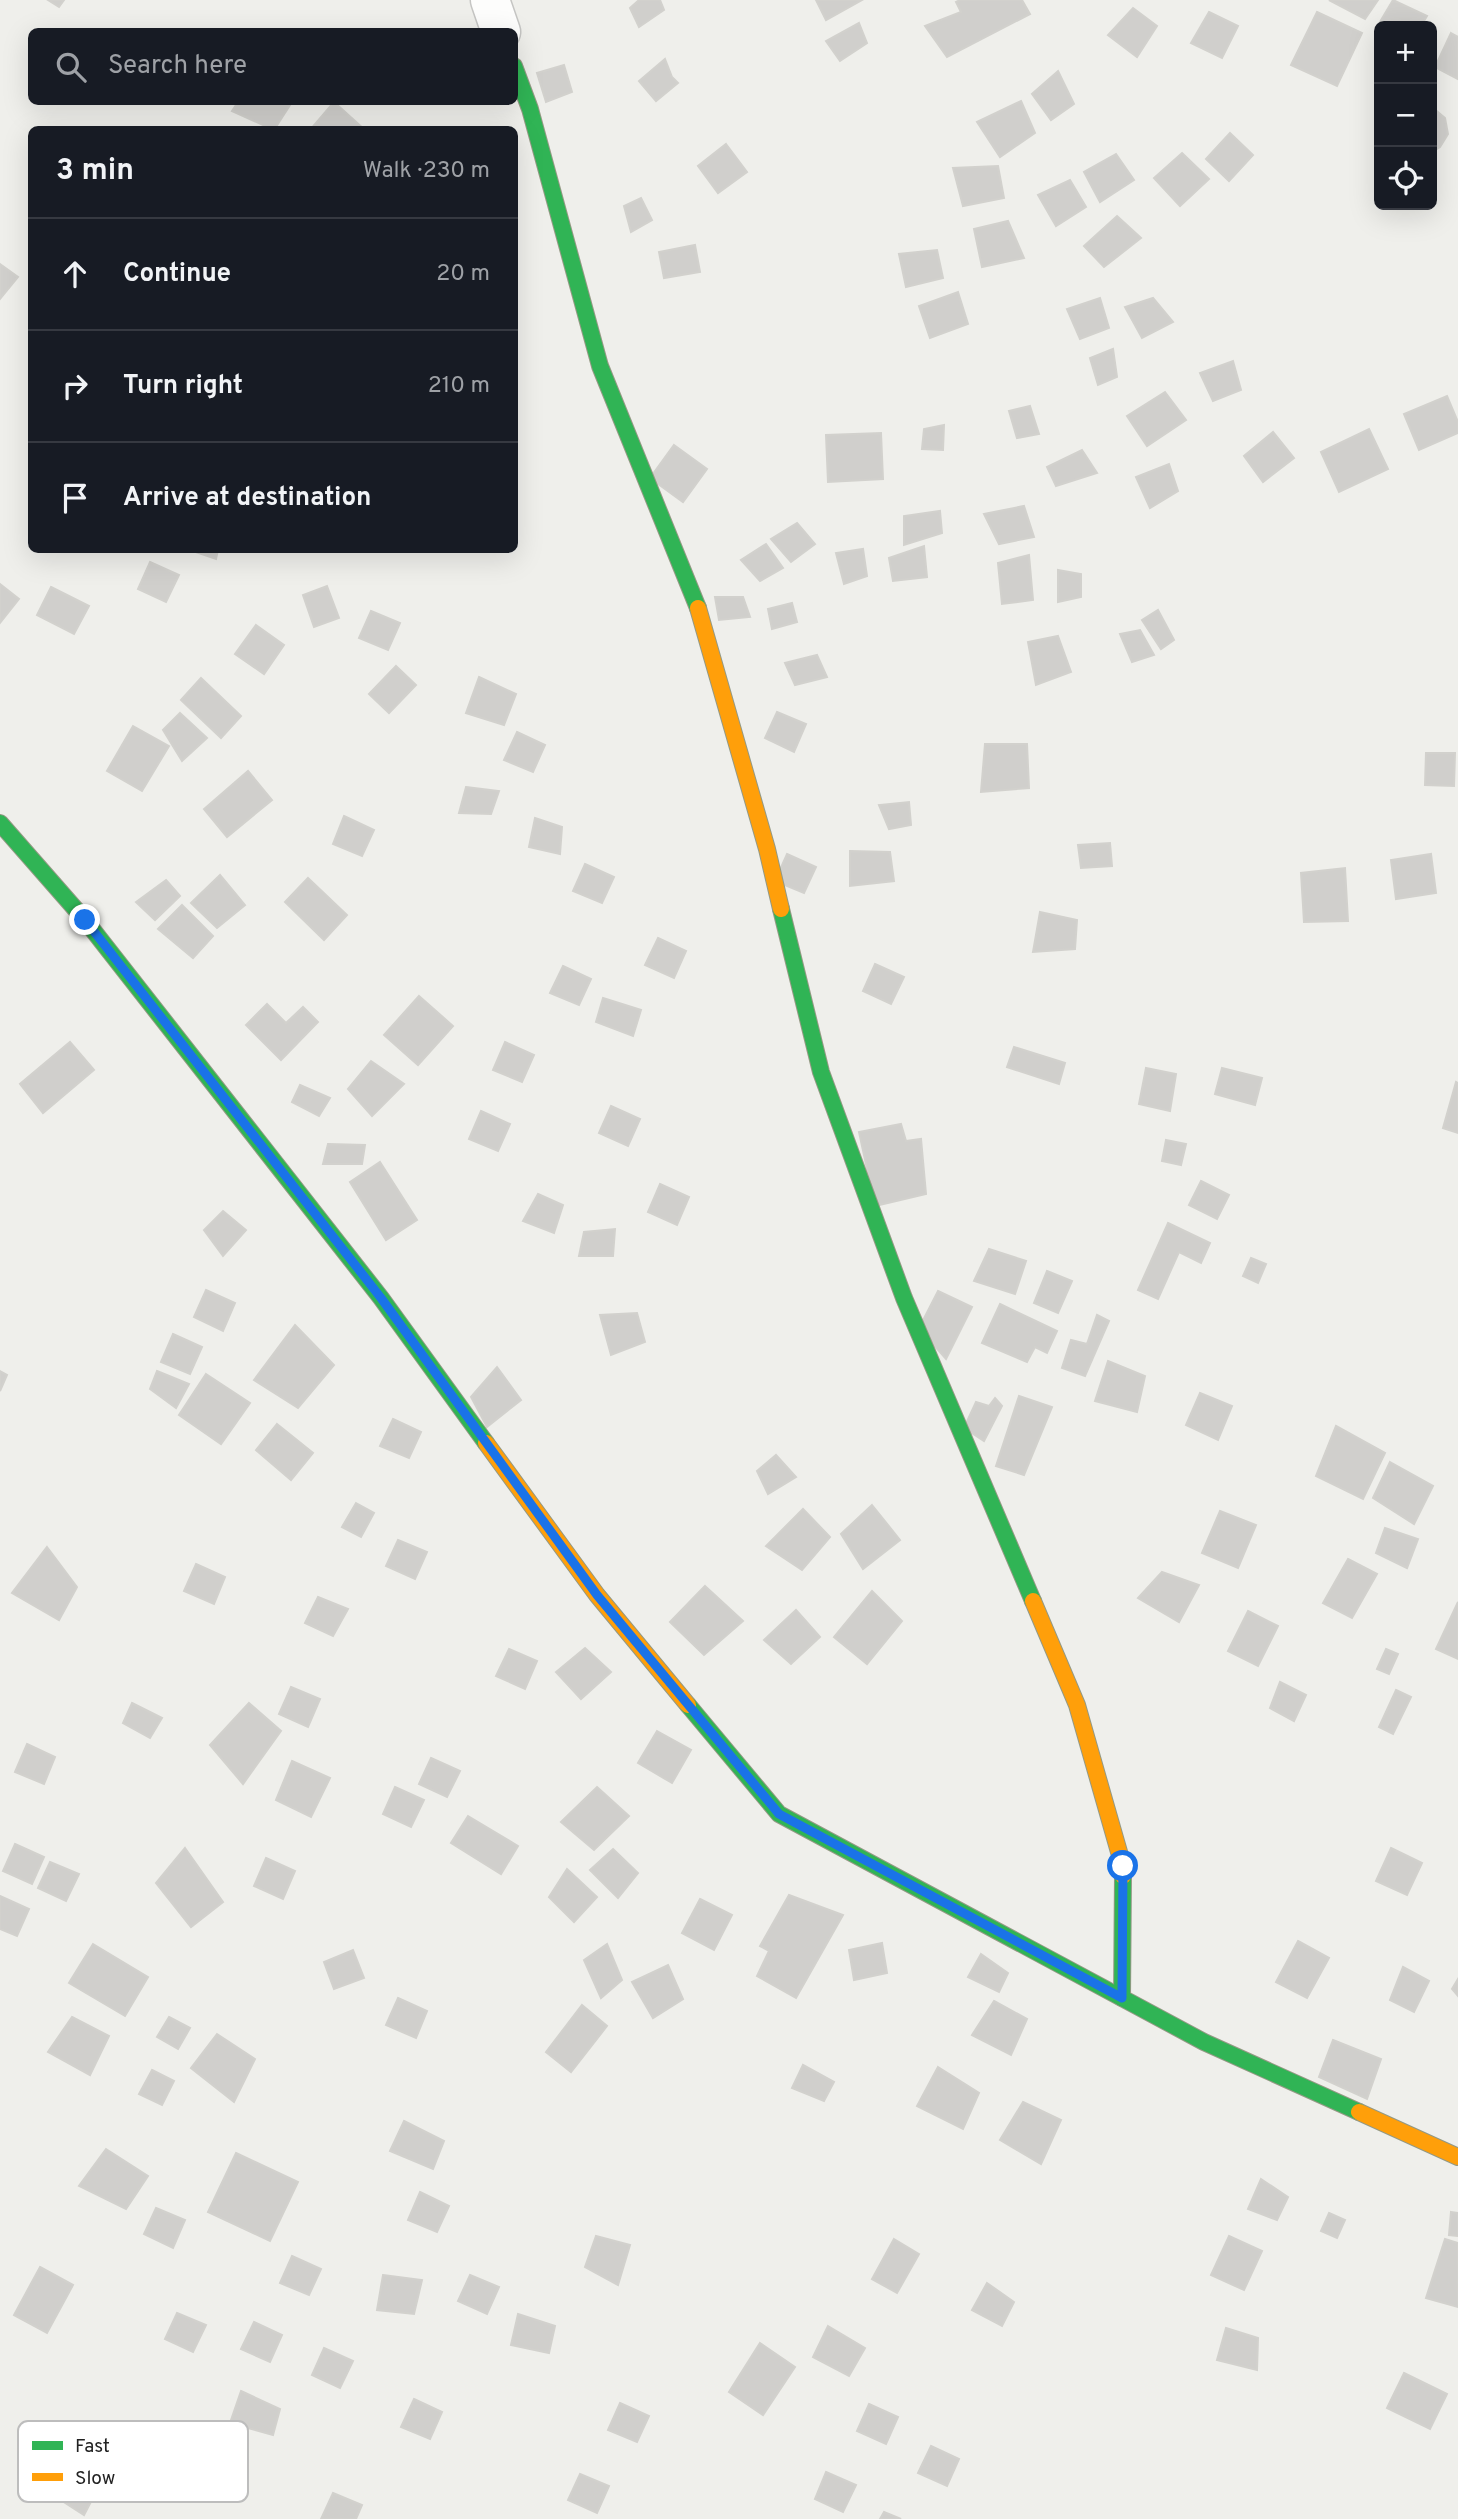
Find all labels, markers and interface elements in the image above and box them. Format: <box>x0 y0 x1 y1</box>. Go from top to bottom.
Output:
map controls <box>1374 21 1437 210</box>
button: + <box>1374 21 1437 84</box>
search box <box>28 28 518 105</box>
icon: search <box>52 48 90 86</box>
text: Search here <box>108 50 247 83</box>
button: − <box>1374 84 1437 147</box>
button: locate <box>1374 147 1437 210</box>
text: 3 min <box>56 153 134 190</box>
text: Walk · 230 m <box>363 157 490 186</box>
icon: ahead <box>56 255 94 293</box>
text: Continue <box>123 258 231 291</box>
text: 20 m <box>436 260 490 289</box>
icon: right <box>56 367 94 405</box>
text: Turn right <box>123 370 243 403</box>
text: 210 m <box>428 372 490 401</box>
icon: arrive <box>56 479 94 517</box>
text: Arrive at destination <box>123 482 371 515</box>
route end <box>69 904 100 935</box>
route start <box>1107 1850 1138 1881</box>
legend <box>18 2421 248 2502</box>
text: Fast <box>75 2435 110 2459</box>
text: Slow <box>75 2467 115 2491</box>

